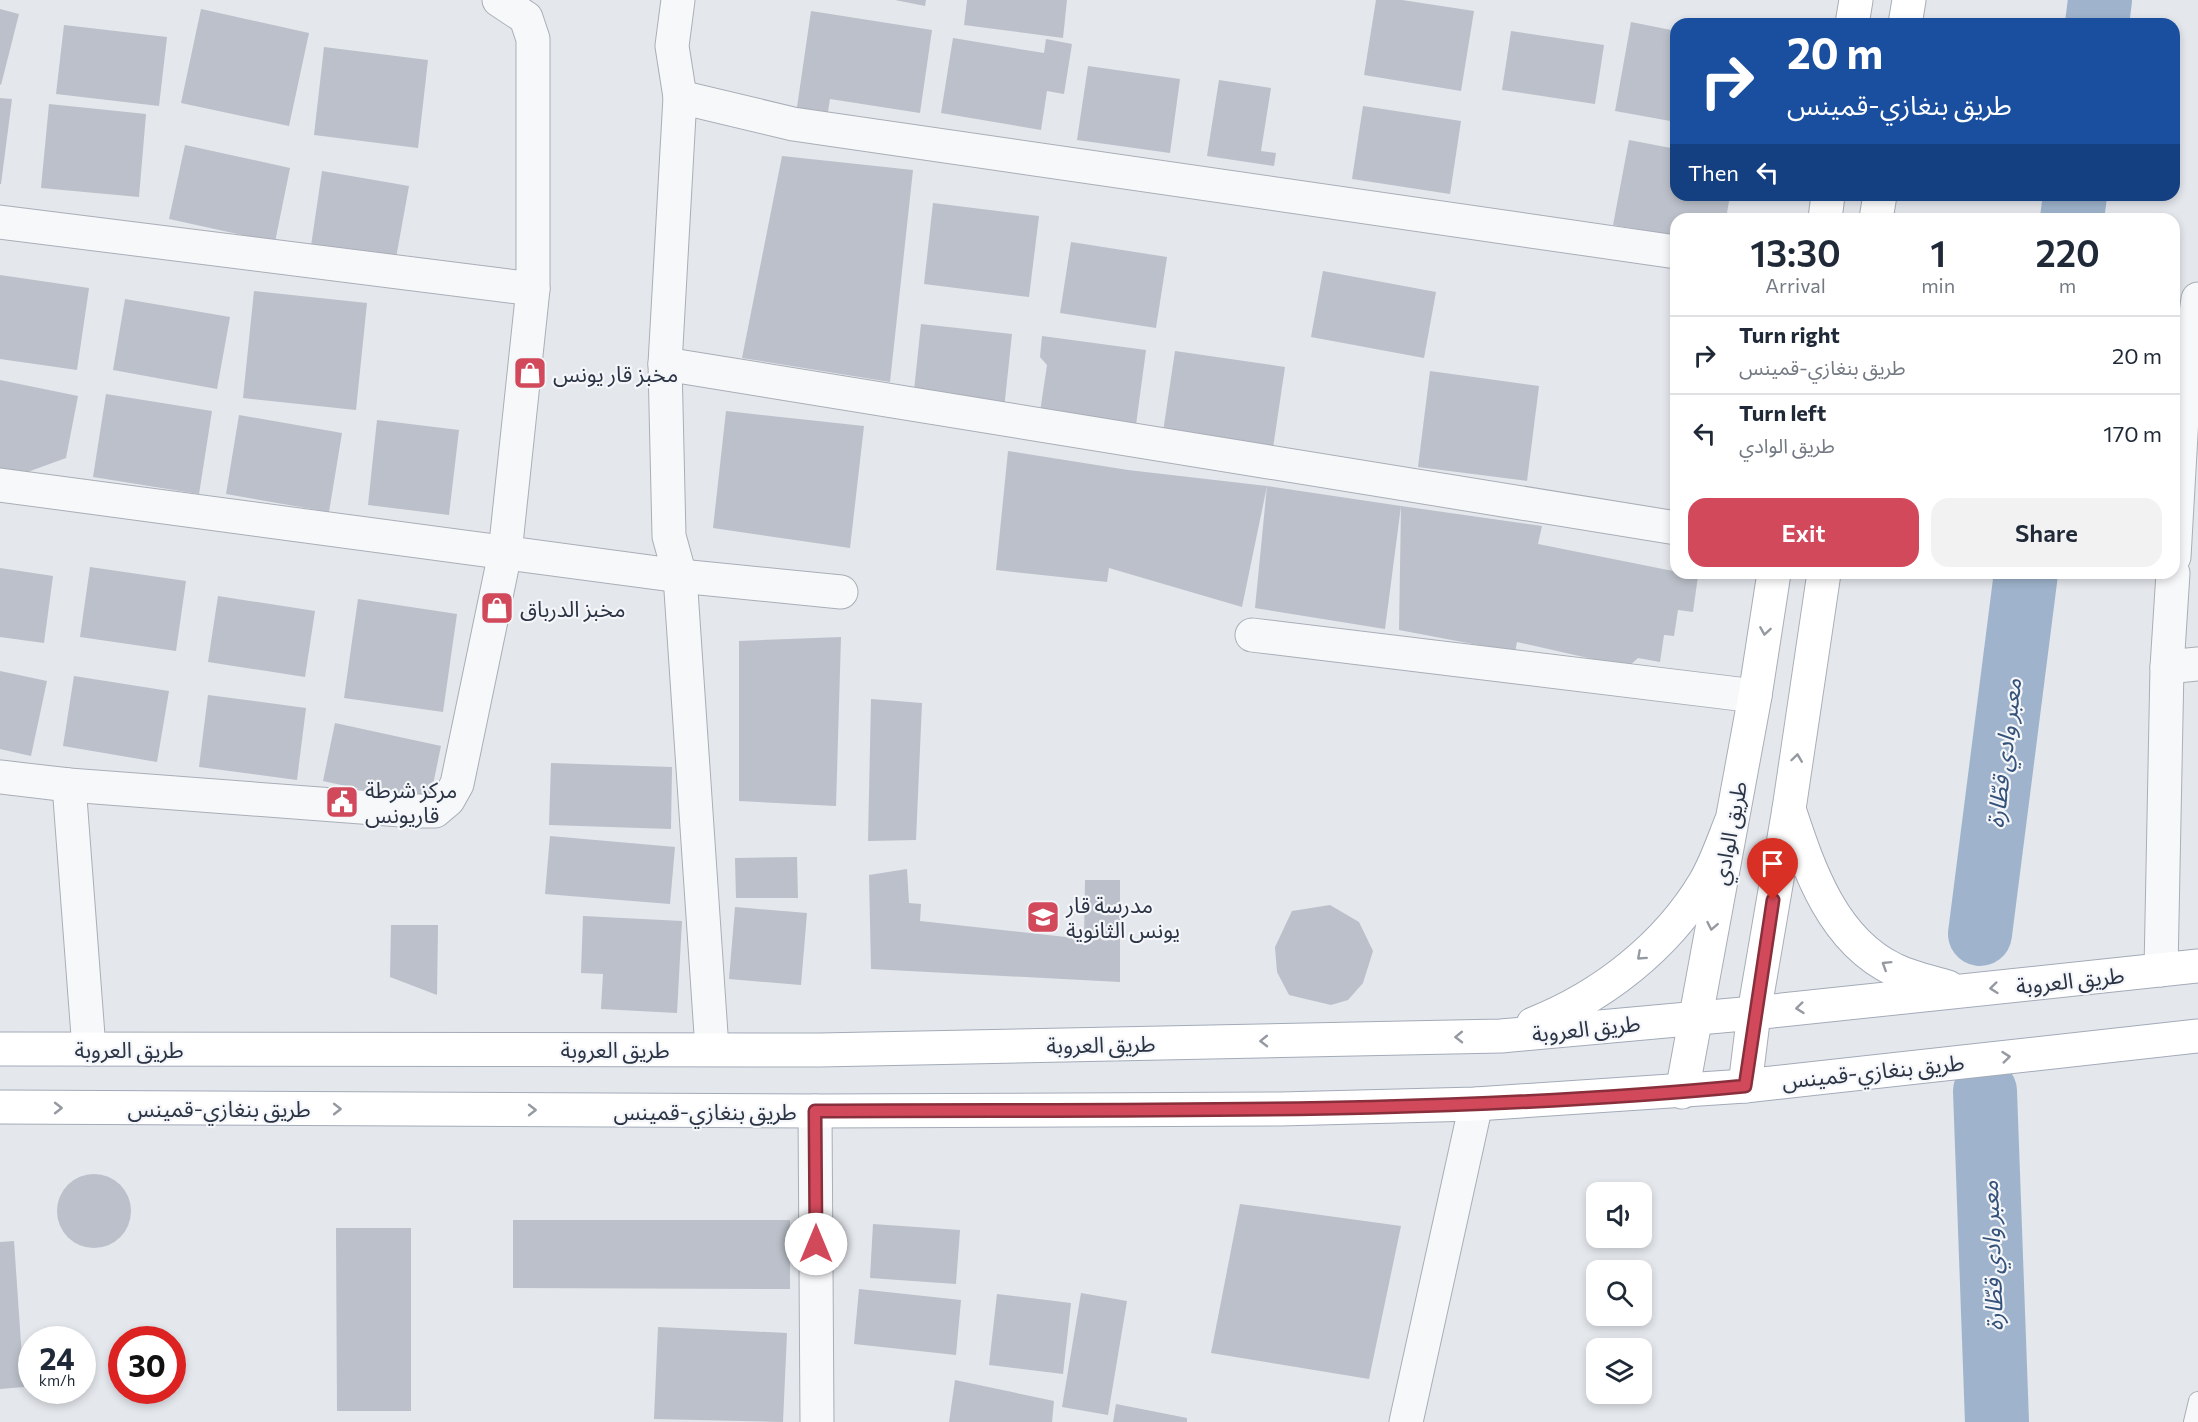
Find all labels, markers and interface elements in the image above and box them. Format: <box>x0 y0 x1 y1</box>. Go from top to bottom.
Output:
text: 20 m <box>1787 26 1883 78</box>
icon: right <box>1688 42 1766 120</box>
text: طريق بنغازي-قمينس <box>1787 88 2012 121</box>
icon: left <box>1751 156 1784 189</box>
text: Then <box>1688 159 1739 186</box>
text: 13:30 <box>1750 230 1841 274</box>
text: 1 <box>1930 230 1946 274</box>
text: 220 <box>2035 230 2100 274</box>
text: Arrival <box>1765 273 1826 297</box>
text: min <box>1921 273 1955 297</box>
text: m <box>2059 273 2076 297</box>
text: Turn right <box>1739 321 1840 348</box>
icon: right <box>1688 339 1721 372</box>
text: 20 m <box>2112 342 2162 369</box>
shop icon: مخبز قار يونس <box>512 355 548 391</box>
text: طريق بنغازي-قمينس <box>1739 355 1906 379</box>
place label: مخبز قار يونس <box>553 360 678 388</box>
text: Turn left <box>1739 399 1826 426</box>
icon: left <box>1688 417 1721 450</box>
text: 170 m <box>2103 420 2162 447</box>
text: طريق الوادي <box>1739 433 1835 457</box>
button: Exit <box>1688 498 1919 567</box>
button: Share <box>1931 498 2162 567</box>
shop icon: مخبز الدرباق <box>479 590 515 626</box>
place label: مخبز الدرباق <box>520 595 625 623</box>
one-way arrow <box>1760 626 1772 635</box>
water label: معبر وادي قطّارة <box>1979 676 2032 830</box>
one-way arrow <box>1790 754 1802 763</box>
place label: مركز شرطة قاريونس <box>365 776 457 829</box>
street label: طريق الوادي <box>1706 779 1756 888</box>
public building icon: مركز شرطة قاريونس <box>324 784 360 820</box>
pin <box>1747 838 1798 900</box>
icon: arrive <box>1756 847 1789 880</box>
place label: مدرسة قار يونس الثانوية <box>1065 891 1180 943</box>
school or university icon: مدرسة قار يونس الثانوية <box>1025 899 1061 935</box>
one-way arrow <box>1706 921 1719 931</box>
one-way arrow <box>1638 949 1648 960</box>
one-way arrow <box>1882 961 1892 973</box>
street label: طريق العروبة <box>2014 961 2126 1000</box>
one-way arrow <box>1989 981 1998 994</box>
one-way arrow <box>1795 1002 1804 1014</box>
street label: طريق العروبة <box>1530 1009 1642 1048</box>
street label: طريق العروبة <box>1046 1030 1156 1059</box>
one-way arrow <box>1455 1031 1464 1043</box>
one-way arrow <box>1260 1035 1269 1047</box>
street label: طريق العروبة <box>74 1036 184 1064</box>
street label: طريق العروبة <box>560 1036 670 1064</box>
street label: طريق بنغازي-قمينس <box>1781 1048 1966 1098</box>
one-way arrow <box>2002 1051 2011 1064</box>
street label: طريق بنغازي-قمينس <box>127 1095 311 1126</box>
street label: طريق بنغازي-قمينس <box>613 1098 797 1129</box>
one-way arrow <box>54 1102 63 1114</box>
one-way arrow <box>333 1103 342 1115</box>
one-way arrow <box>528 1104 537 1116</box>
water label: معبر وادي قطّارة <box>1974 1180 2014 1332</box>
map controls <box>1586 1182 1652 1404</box>
button: sound <box>1586 1182 1652 1248</box>
position arrow <box>784 1212 848 1276</box>
button: search <box>1586 1260 1652 1326</box>
speed limit sign: 30 <box>108 1326 186 1404</box>
button: layers <box>1586 1338 1652 1404</box>
text: 24 <box>39 1339 75 1376</box>
text: km/h <box>39 1371 75 1389</box>

